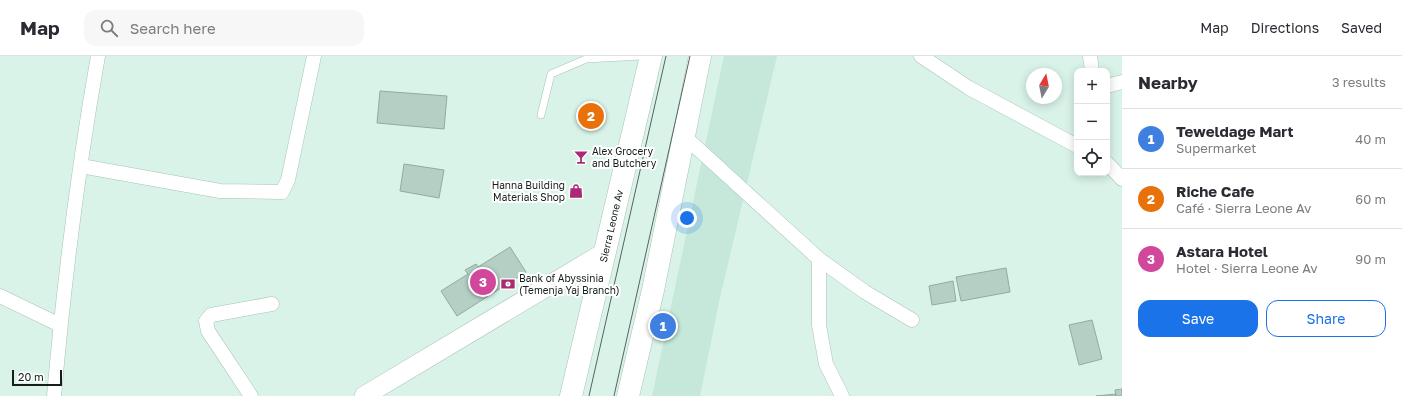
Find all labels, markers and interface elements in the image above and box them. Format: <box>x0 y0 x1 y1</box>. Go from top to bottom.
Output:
search box <box>84 10 364 46</box>
text: Map <box>20 16 60 39</box>
icon: search <box>98 17 120 39</box>
text: Search here <box>130 19 216 37</box>
text: Map <box>1200 19 1229 36</box>
text: Directions <box>1251 19 1319 36</box>
text: Saved <box>1341 19 1382 36</box>
north arrow <box>1026 68 1062 104</box>
map controls <box>1074 68 1110 176</box>
button: + <box>1074 68 1110 104</box>
text: Nearby <box>1138 72 1198 93</box>
text: 3 results <box>1332 74 1386 90</box>
pin: 2 <box>578 101 604 131</box>
button: − <box>1074 104 1110 140</box>
text: Teweldage Mart <box>1176 122 1293 140</box>
text: 1 <box>1148 131 1154 147</box>
text: 40 m <box>1355 131 1386 147</box>
button: locate <box>1074 140 1110 176</box>
text: Supermarket <box>1176 140 1257 156</box>
place label: Alex Grocery and Butchery <box>592 145 657 169</box>
bar icon: Alex Grocery and Butchery <box>573 149 589 165</box>
place label: Hanna Building Materials Shop <box>492 179 565 203</box>
text: Riche Cafe <box>1176 182 1254 200</box>
shop icon: Hanna Building Materials Shop <box>568 183 584 199</box>
street label: Sierra Leone Av <box>597 188 625 264</box>
text: 2 <box>1147 191 1155 207</box>
text: 60 m <box>1355 191 1386 207</box>
text: Café · Sierra Leone Av <box>1176 200 1311 216</box>
your location <box>677 208 697 228</box>
text: Astara Hotel <box>1176 242 1268 260</box>
text: 3 <box>1147 251 1155 267</box>
text: 90 m <box>1355 251 1386 267</box>
text: Hotel · Sierra Leone Av <box>1176 260 1318 276</box>
pin: 3 <box>470 267 496 297</box>
place label: Bank of Abyssinia (Temenja Yaj Branch) <box>519 272 620 296</box>
bank icon: Bank of Abyssinia (Temenja Yaj Branch) <box>500 276 516 292</box>
button: Save <box>1138 300 1258 337</box>
button: Share <box>1266 300 1386 337</box>
pin: 1 <box>650 311 676 341</box>
scale bar <box>12 368 62 387</box>
text: 20 m <box>18 370 44 383</box>

